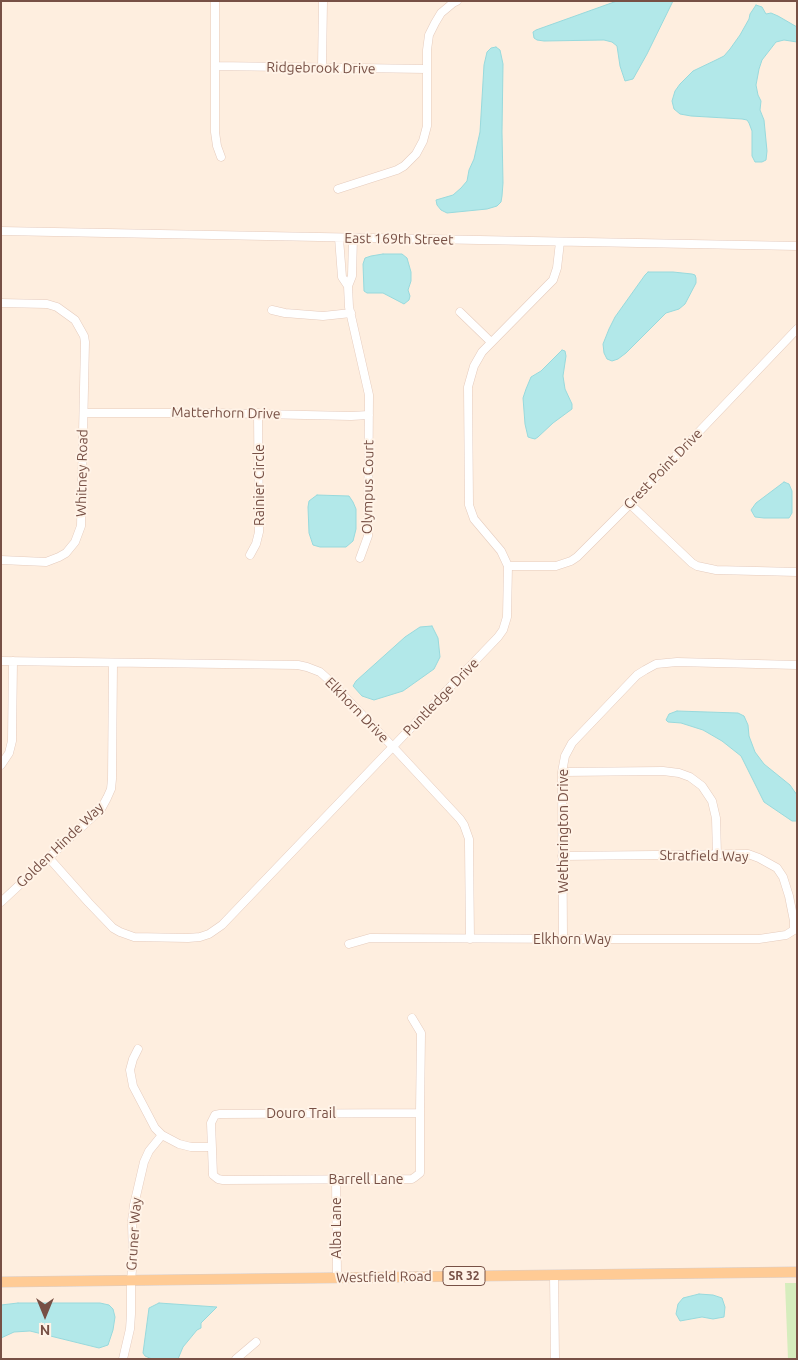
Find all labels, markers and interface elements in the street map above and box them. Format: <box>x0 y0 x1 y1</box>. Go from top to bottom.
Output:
street label: Ridgebrook Drive <box>266 59 376 77</box>
street label: East 169th Street <box>344 230 454 248</box>
street label: Matterhorn Drive <box>171 404 281 422</box>
street label: Crest Point Drive <box>620 425 706 513</box>
street label: Whitney Road <box>73 429 91 517</box>
street label: Olympus Court <box>359 440 377 534</box>
street label: Rainier Circle <box>251 444 267 526</box>
street label: Puntledge Drive <box>400 655 482 739</box>
street label: Elkhorn Drive <box>322 674 392 746</box>
street label: Wetherington Drive <box>555 769 571 893</box>
street label: Golden Hinde Way <box>13 799 107 891</box>
street label: Stratfield Way <box>659 847 749 865</box>
street label: Elkhorn Way <box>533 931 611 947</box>
street label: Douro Trail <box>266 1105 336 1121</box>
street label: Barrell Lane <box>328 1171 404 1187</box>
street label: Gruner Way <box>123 1197 145 1271</box>
street label: Alba Lane <box>328 1197 344 1259</box>
road number: SR 32 <box>443 1266 485 1285</box>
street label: Westfield Road <box>336 1268 432 1286</box>
north arrow <box>20 1290 70 1340</box>
text: N <box>40 1322 50 1338</box>

